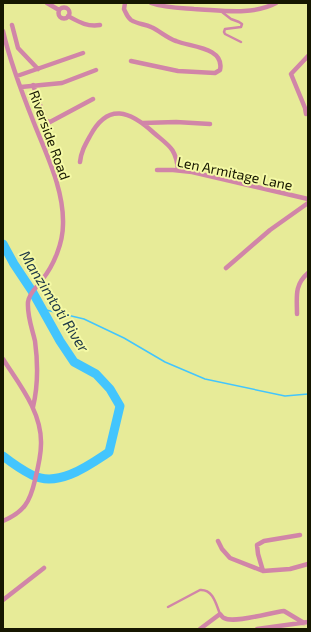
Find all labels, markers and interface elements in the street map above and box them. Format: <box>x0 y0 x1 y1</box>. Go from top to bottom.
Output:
street label: Riverside Road <box>26 88 74 182</box>
street label: Len Armitage Lane <box>176 152 294 194</box>
water label: Manzimtoti River <box>17 247 94 356</box>

